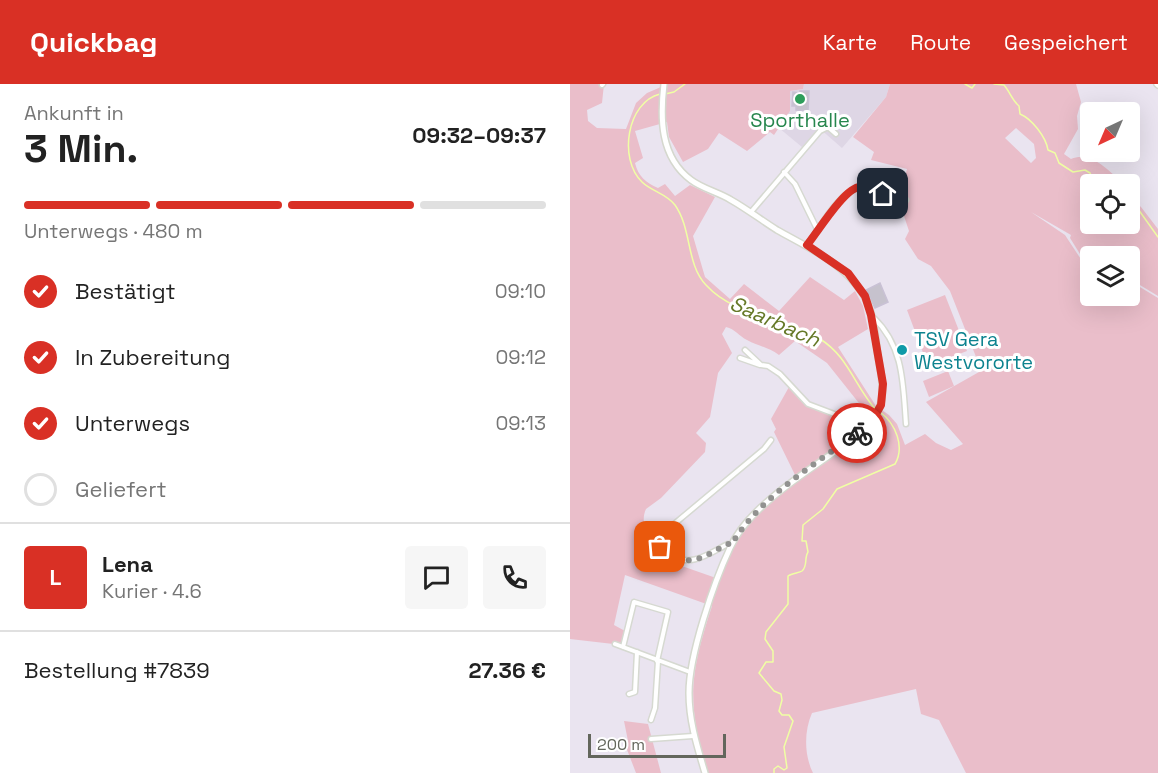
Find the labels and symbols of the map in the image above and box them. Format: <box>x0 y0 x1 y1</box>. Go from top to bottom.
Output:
marker: Sporthalle <box>793 92 807 106</box>
north arrow <box>1080 102 1140 162</box>
place label: Sporthalle <box>750 107 850 133</box>
pin <box>857 168 908 219</box>
water label: Saarbach <box>726 289 825 353</box>
place label: TSV Gera Westvororte <box>914 326 1033 375</box>
marker: TSV Gera Westvororte <box>895 343 909 357</box>
courier <box>827 403 887 463</box>
pin <box>634 521 685 572</box>
scale bar <box>588 731 726 758</box>

